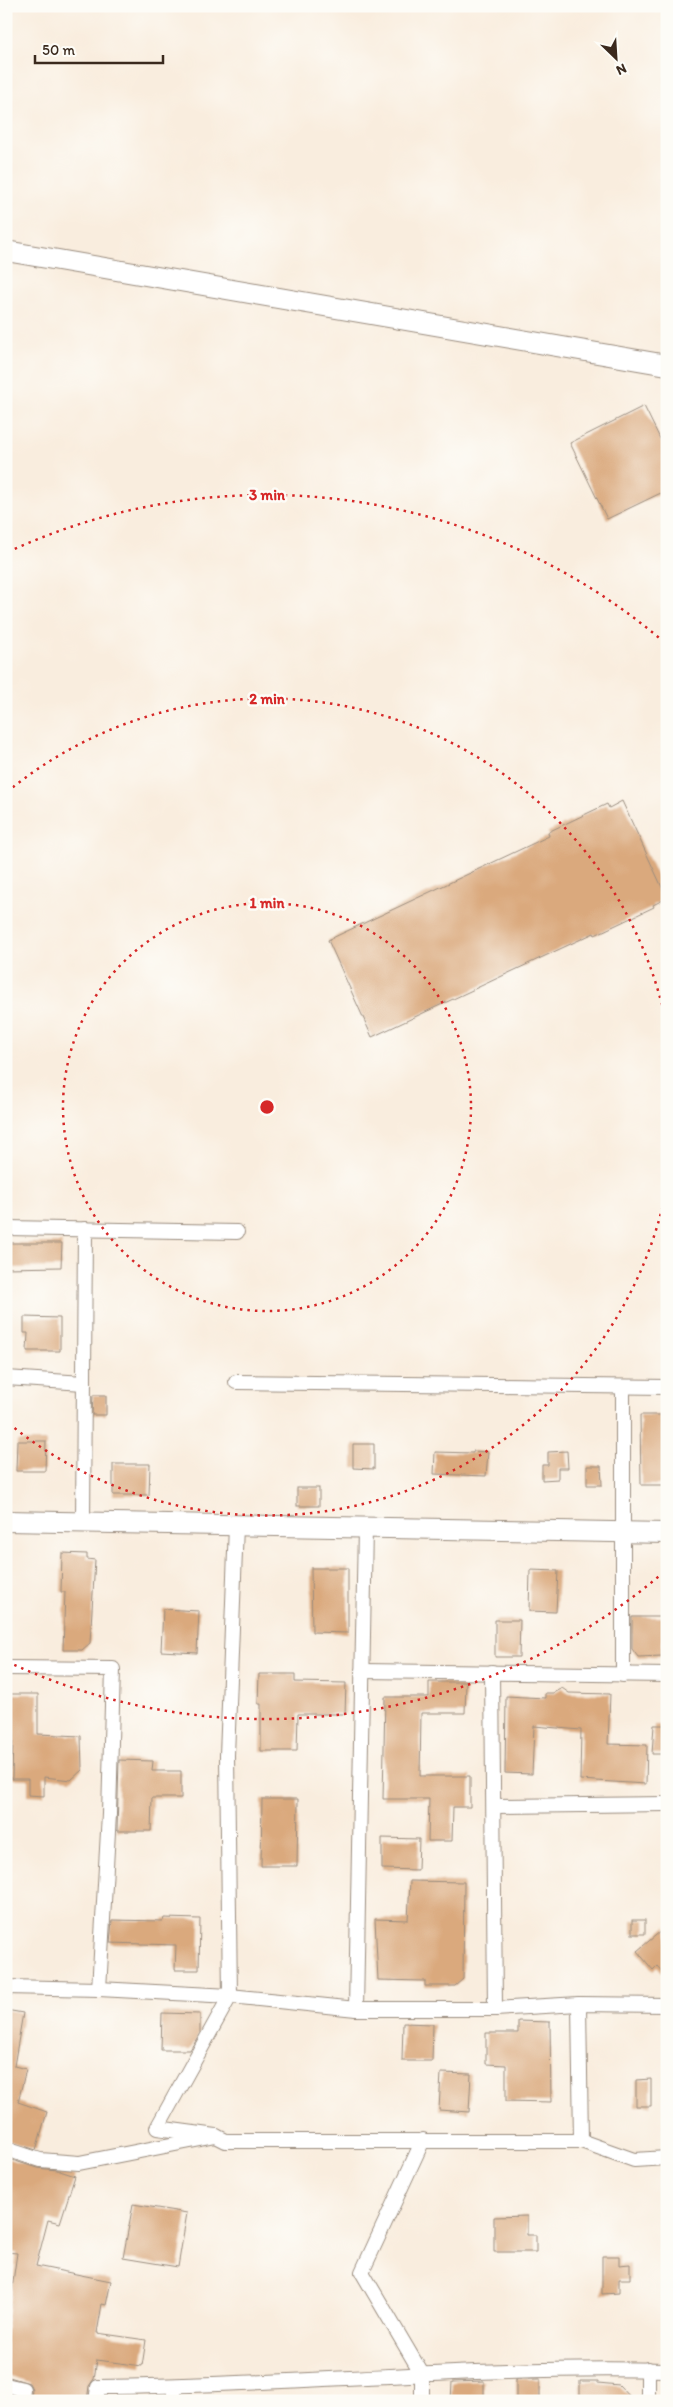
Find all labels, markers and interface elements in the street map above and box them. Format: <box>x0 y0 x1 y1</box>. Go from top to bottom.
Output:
scale bar <box>35 32 162 64</box>
north arrow <box>590 32 640 82</box>
text: 50 m <box>42 41 75 59</box>
text: N <box>613 60 629 79</box>
text: 3 min <box>249 486 286 504</box>
text: 2 min <box>249 690 286 708</box>
text: 1 min <box>250 894 285 912</box>
centre of rings <box>258 1098 276 1116</box>

